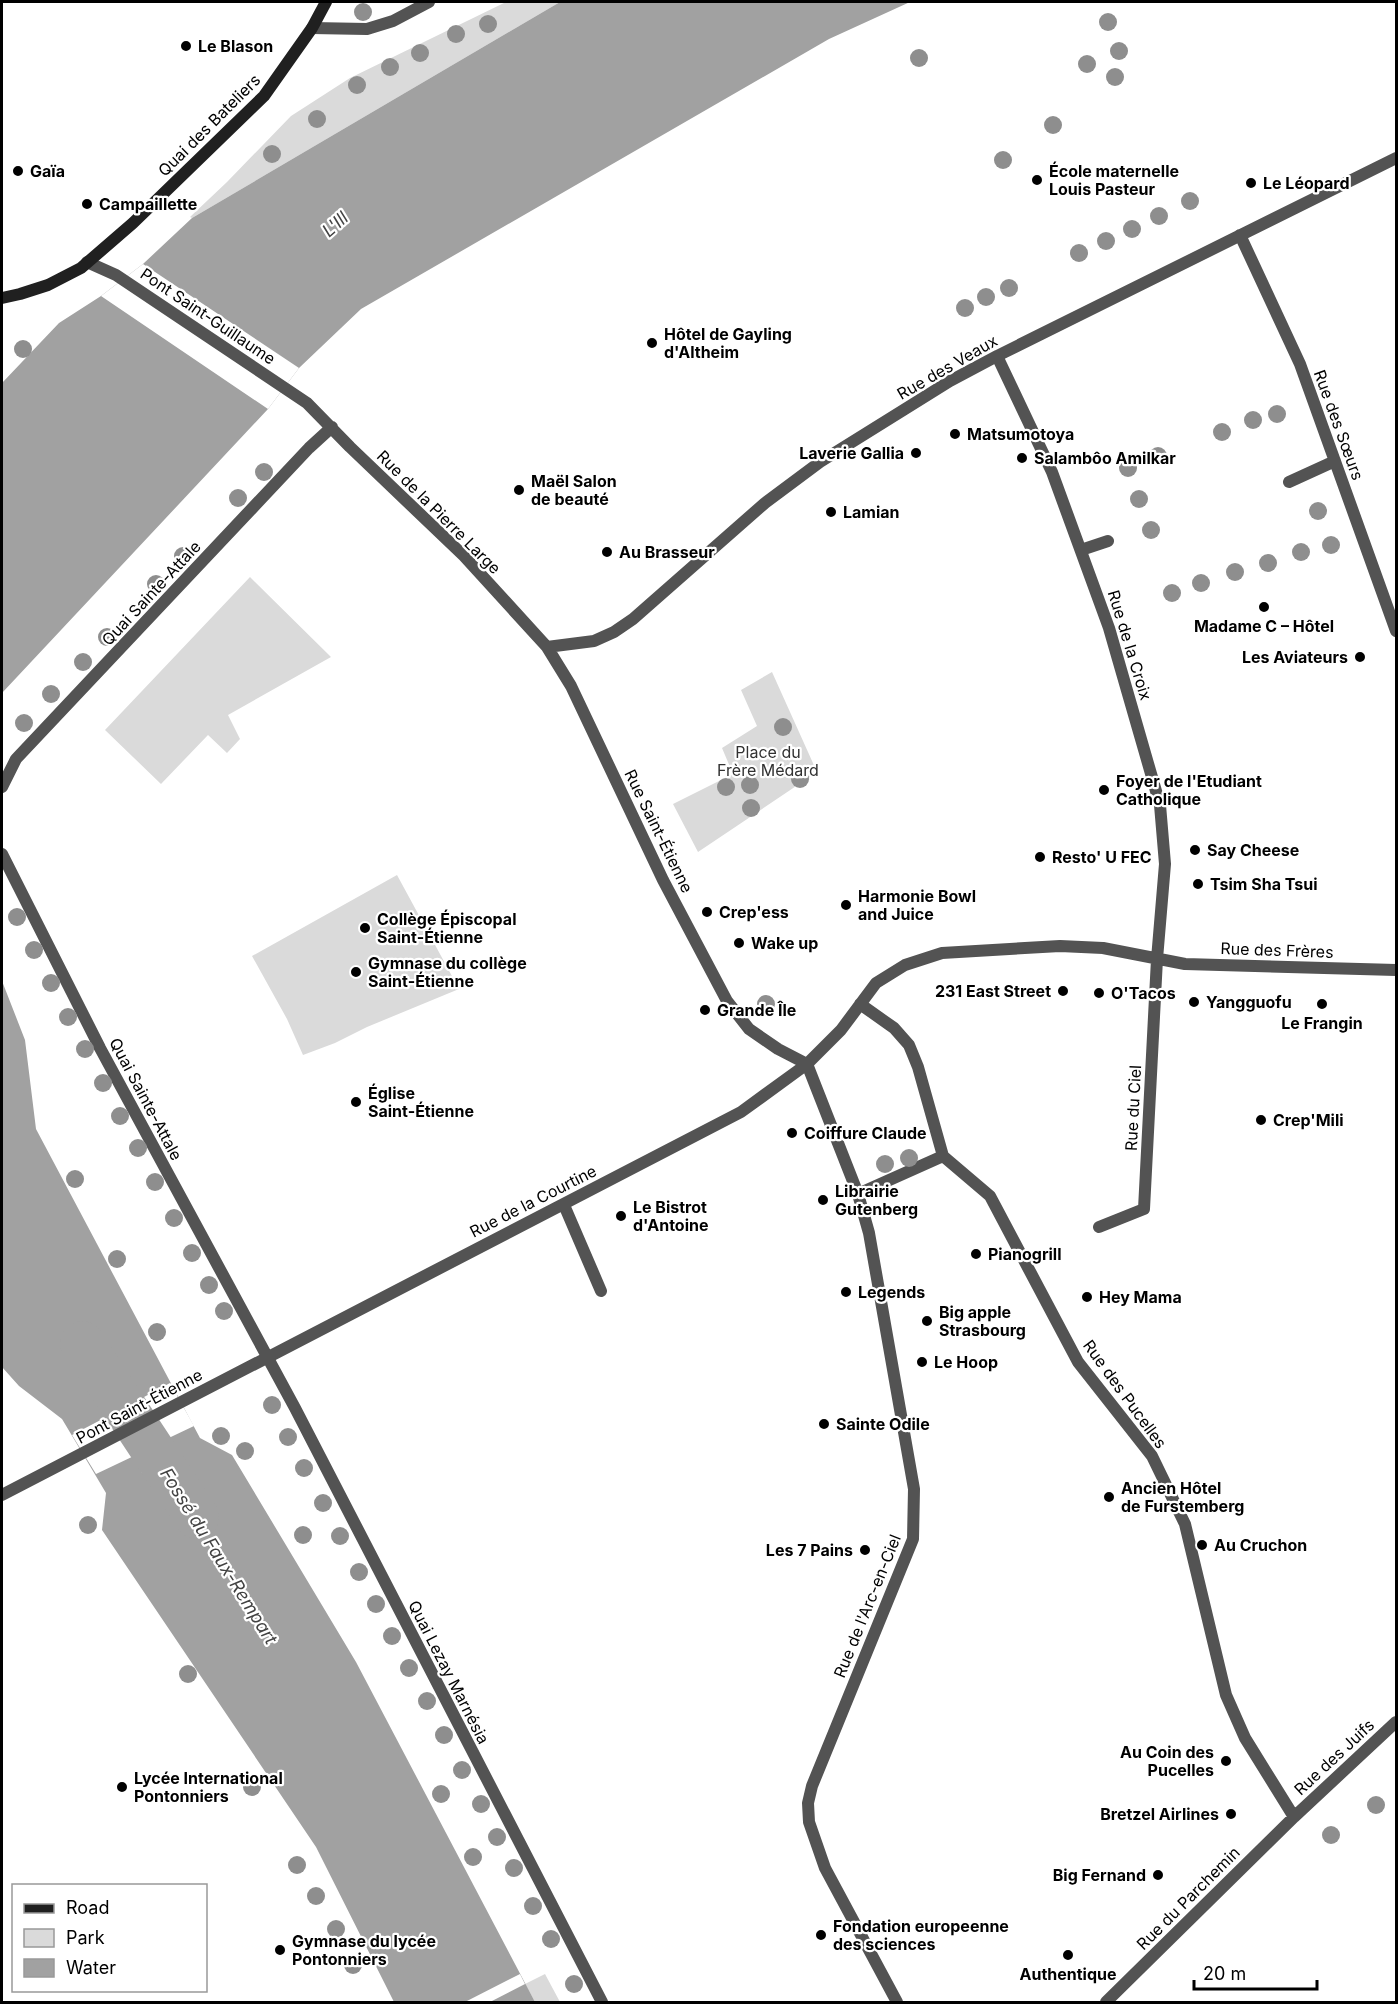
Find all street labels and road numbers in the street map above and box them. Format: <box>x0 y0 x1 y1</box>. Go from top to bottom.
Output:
street label: Quai des Bateliers <box>154 70 264 180</box>
street label: Pont Saint-Guillaume <box>137 263 279 369</box>
street label: Rue des Veaux <box>893 330 1001 404</box>
street label: Rue des Sœurs <box>1310 367 1368 483</box>
street label: Rue de la Pierre Large <box>373 446 505 578</box>
street label: Quai Sainte-Attale <box>97 536 205 650</box>
street label: Rue de la Croix <box>1104 587 1156 703</box>
street label: Rue Saint-Étienne <box>620 766 698 896</box>
street label: Rue des Frères <box>1220 938 1334 962</box>
street label: Quai Sainte-Attale <box>105 1034 187 1164</box>
street label: Rue du Ciel <box>1121 1064 1145 1152</box>
street label: Rue de la Courtine <box>466 1160 600 1242</box>
street label: Rue des Pucelles <box>1079 1336 1171 1452</box>
street label: Pont Saint-Étienne <box>72 1364 206 1448</box>
street label: Rue de l'Arc-en-Ciel <box>829 1531 905 1681</box>
street label: Quai Lezay Marnésia <box>404 1597 494 1747</box>
street label: Rue des Juifs <box>1290 1715 1378 1799</box>
street label: Rue du Parchemin <box>1132 1842 1244 1954</box>

